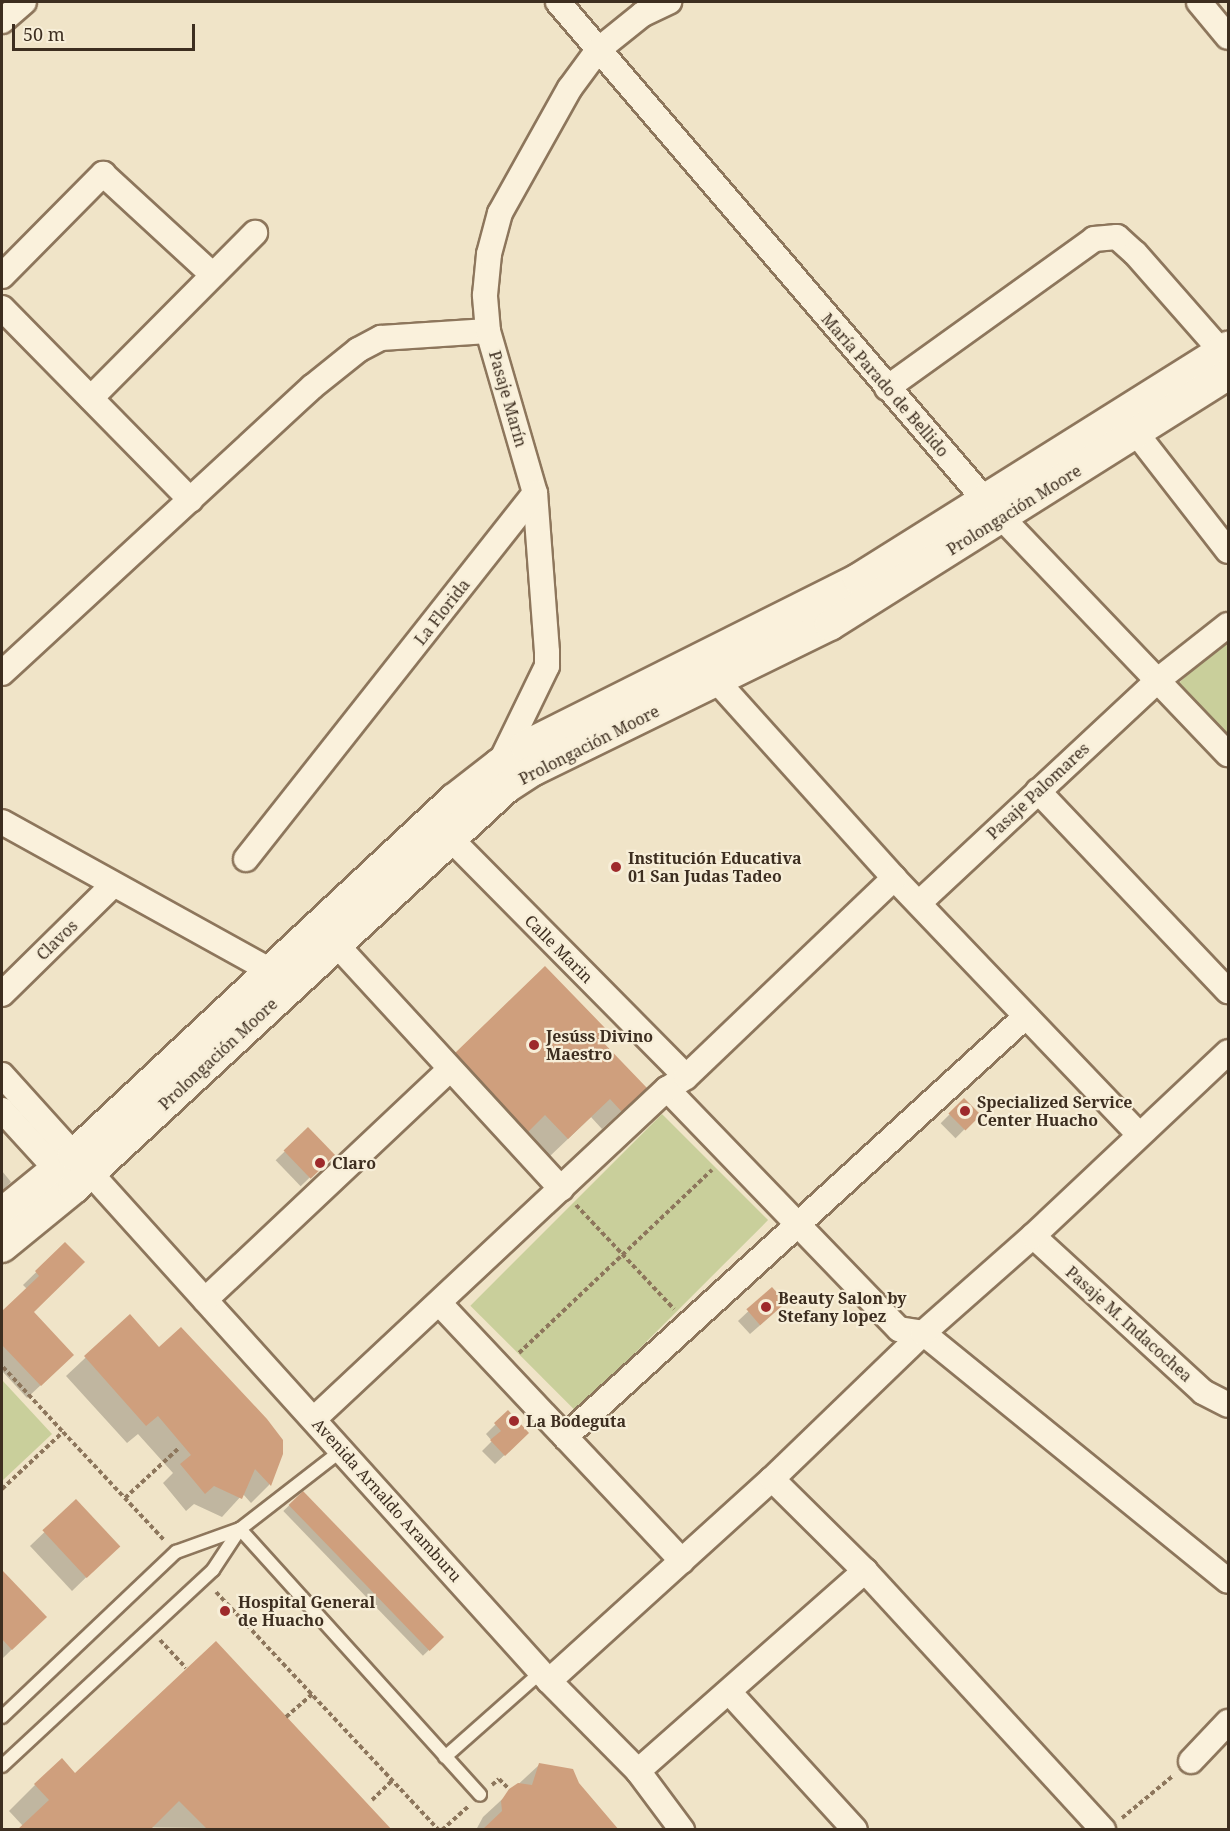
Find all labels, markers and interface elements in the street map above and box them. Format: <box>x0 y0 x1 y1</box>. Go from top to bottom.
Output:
scale bar <box>15 12 198 50</box>
text: 50 m <box>23 22 65 46</box>
street label: María Parado de Bellido <box>818 309 952 461</box>
street label: Pasaje Marín <box>485 349 531 449</box>
street label: Prolongación Moore <box>943 461 1085 559</box>
street label: La Florida <box>410 575 474 649</box>
street label: Prolongación Moore <box>516 701 662 789</box>
street label: Pasaje Palomares <box>983 739 1093 843</box>
place label: Institución Educativa 01 San Judas Tadeo <box>628 848 802 886</box>
marker: Institución Educativa 01 San Judas Tadeo <box>609 860 623 874</box>
street label: Calle Marin <box>521 911 597 987</box>
street label: Clavos <box>33 916 81 964</box>
street label: Prolongación Moore <box>155 994 281 1114</box>
place label: Jesúss Divino Maestro <box>546 1026 653 1064</box>
marker: Jesúss Divino Maestro <box>527 1038 541 1052</box>
place label: Specialized Service Center Huacho <box>977 1092 1133 1130</box>
marker: Specialized Service Center Huacho <box>958 1104 972 1118</box>
place label: Claro <box>332 1153 376 1173</box>
marker: Claro <box>313 1156 327 1170</box>
street label: Pasaje M. Indacochea <box>1062 1262 1196 1386</box>
place label: Beauty Salon by Stefany lopez <box>778 1288 907 1326</box>
marker: Beauty Salon by Stefany lopez <box>759 1300 773 1314</box>
place label: La Bodeguta <box>526 1411 626 1431</box>
street label: Avenida Arnaldo Aramburu <box>309 1414 465 1586</box>
marker: La Bodeguta <box>507 1414 521 1428</box>
place label: Hospital General de Huacho <box>238 1592 375 1630</box>
marker: Hospital General de Huacho <box>216 1602 234 1620</box>

